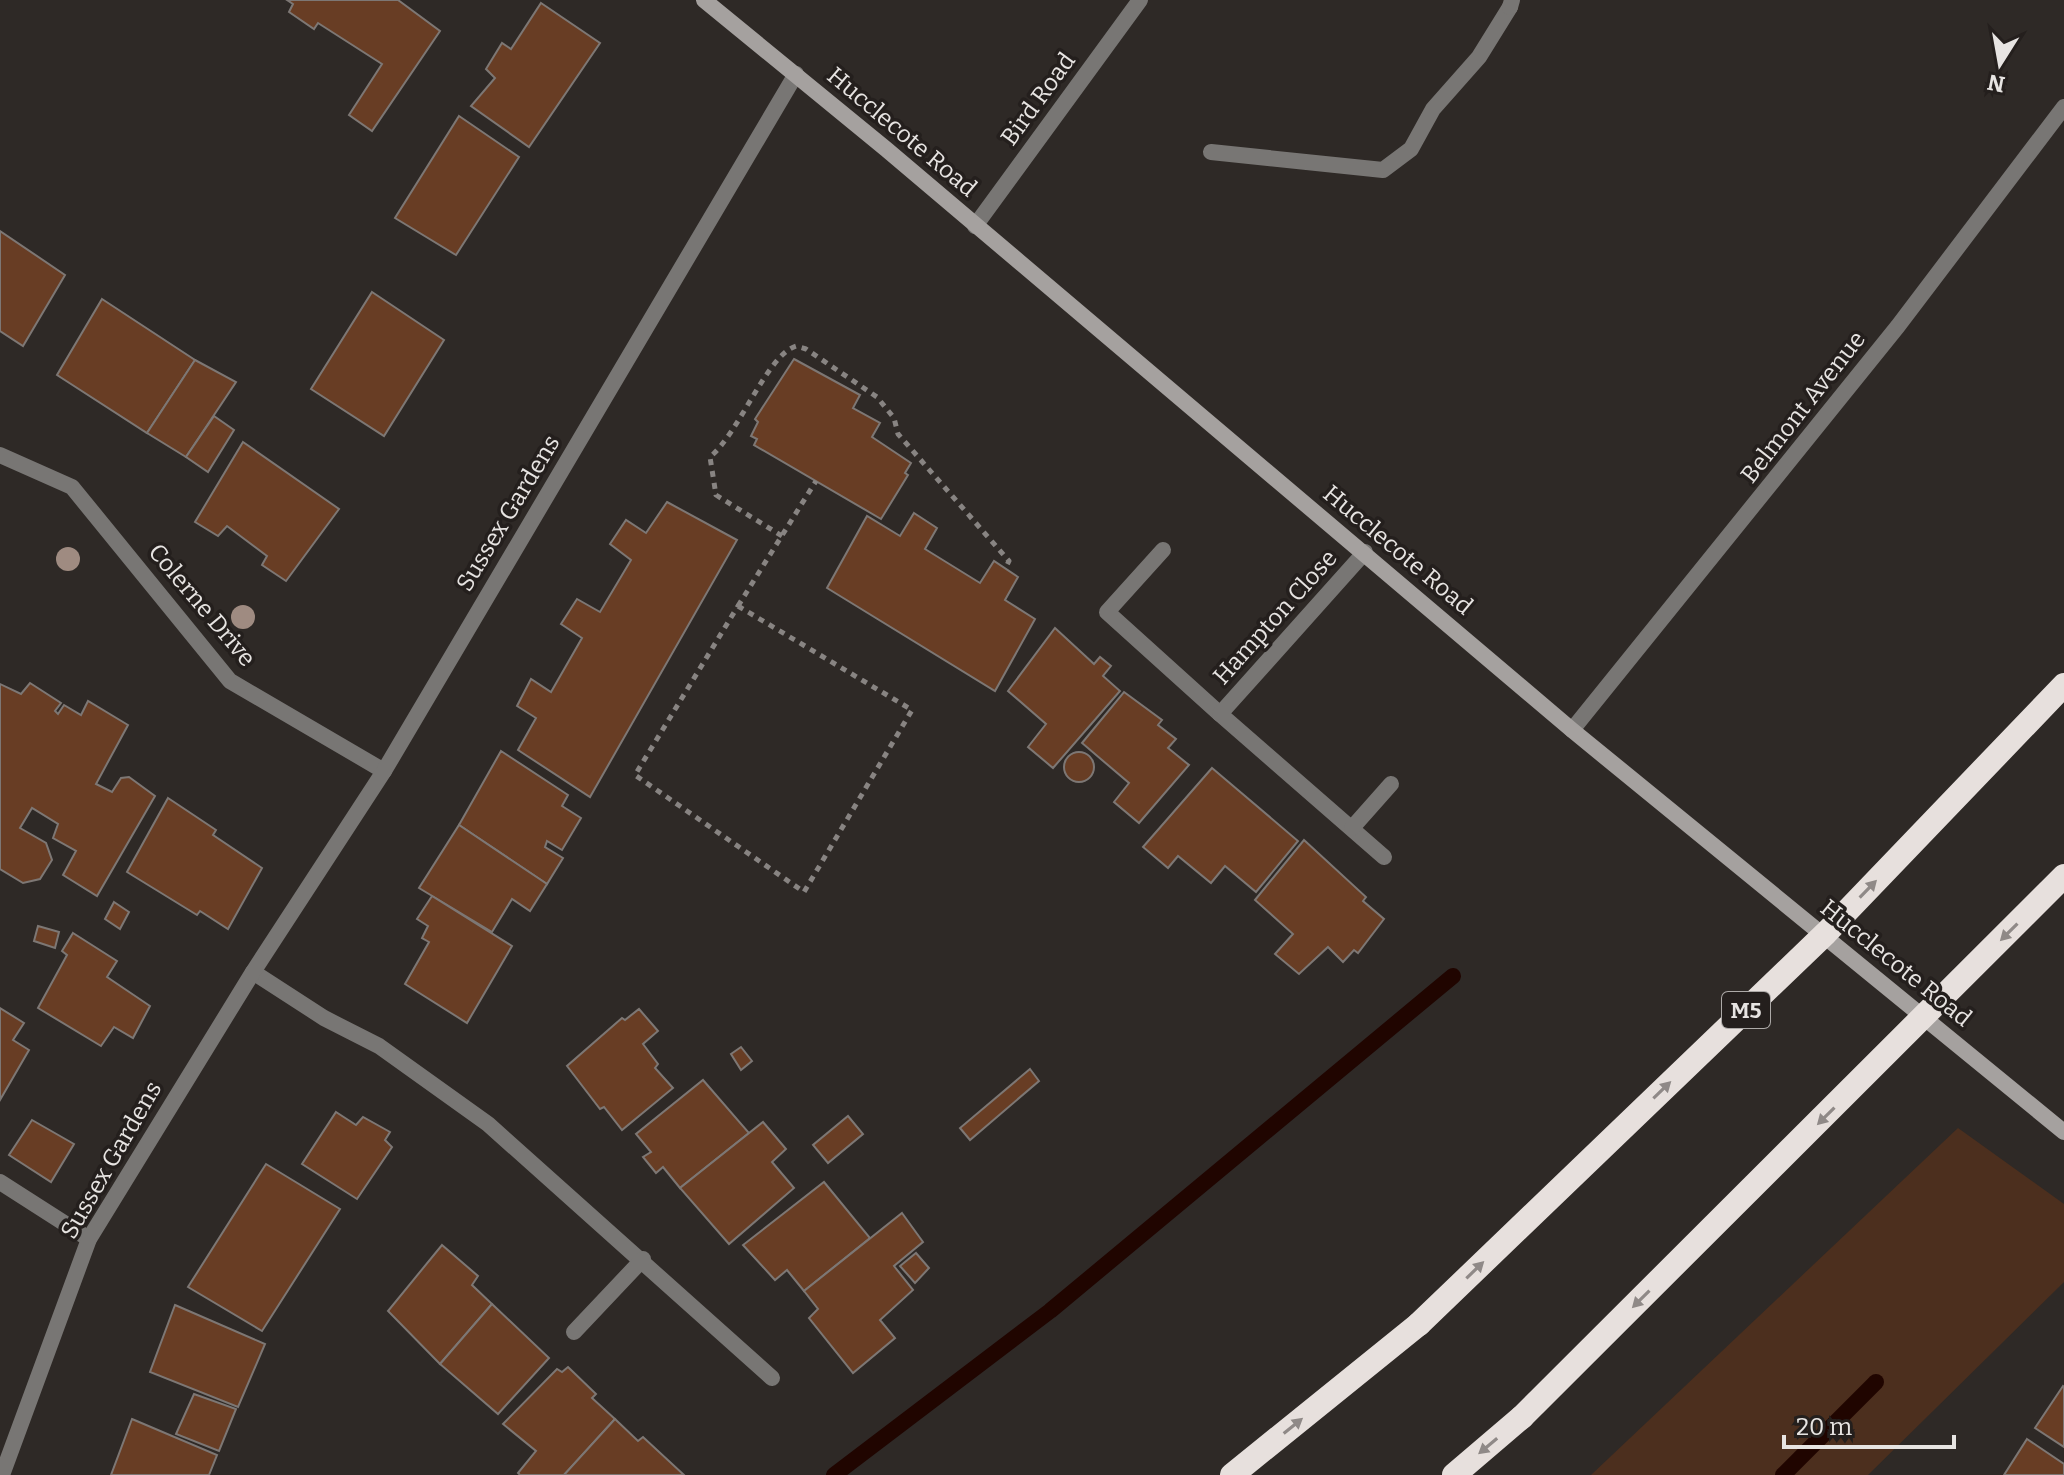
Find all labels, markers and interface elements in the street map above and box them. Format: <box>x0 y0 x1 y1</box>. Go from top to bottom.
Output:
north arrow <box>1960 24 2040 104</box>
street label: Bird Road <box>995 47 1081 151</box>
street label: Hucclecote Road <box>822 61 982 203</box>
text: N <box>1985 68 2007 98</box>
street label: Belmont Avenue <box>1735 325 1871 489</box>
street label: Sussex Gardens <box>450 430 566 596</box>
street label: Hucclecote Road <box>1318 479 1478 621</box>
street label: Colerne Drive <box>143 538 261 672</box>
street label: Hampton Close <box>1207 544 1343 690</box>
one-way arrow <box>1859 880 1877 899</box>
street label: Hucclecote Road <box>1815 894 1977 1032</box>
one-way arrow <box>2000 922 2019 941</box>
road number: M5 <box>1722 992 1770 1028</box>
street label: Sussex Gardens <box>55 1076 167 1244</box>
one-way arrow <box>1653 1081 1672 1099</box>
one-way arrow <box>1817 1106 1836 1125</box>
one-way arrow <box>1465 1261 1484 1280</box>
one-way arrow <box>1632 1289 1651 1308</box>
scale bar <box>1784 1399 1954 1449</box>
text: 20 m <box>1796 1413 1852 1441</box>
one-way arrow <box>1283 1418 1303 1435</box>
one-way arrow <box>1478 1437 1498 1454</box>

